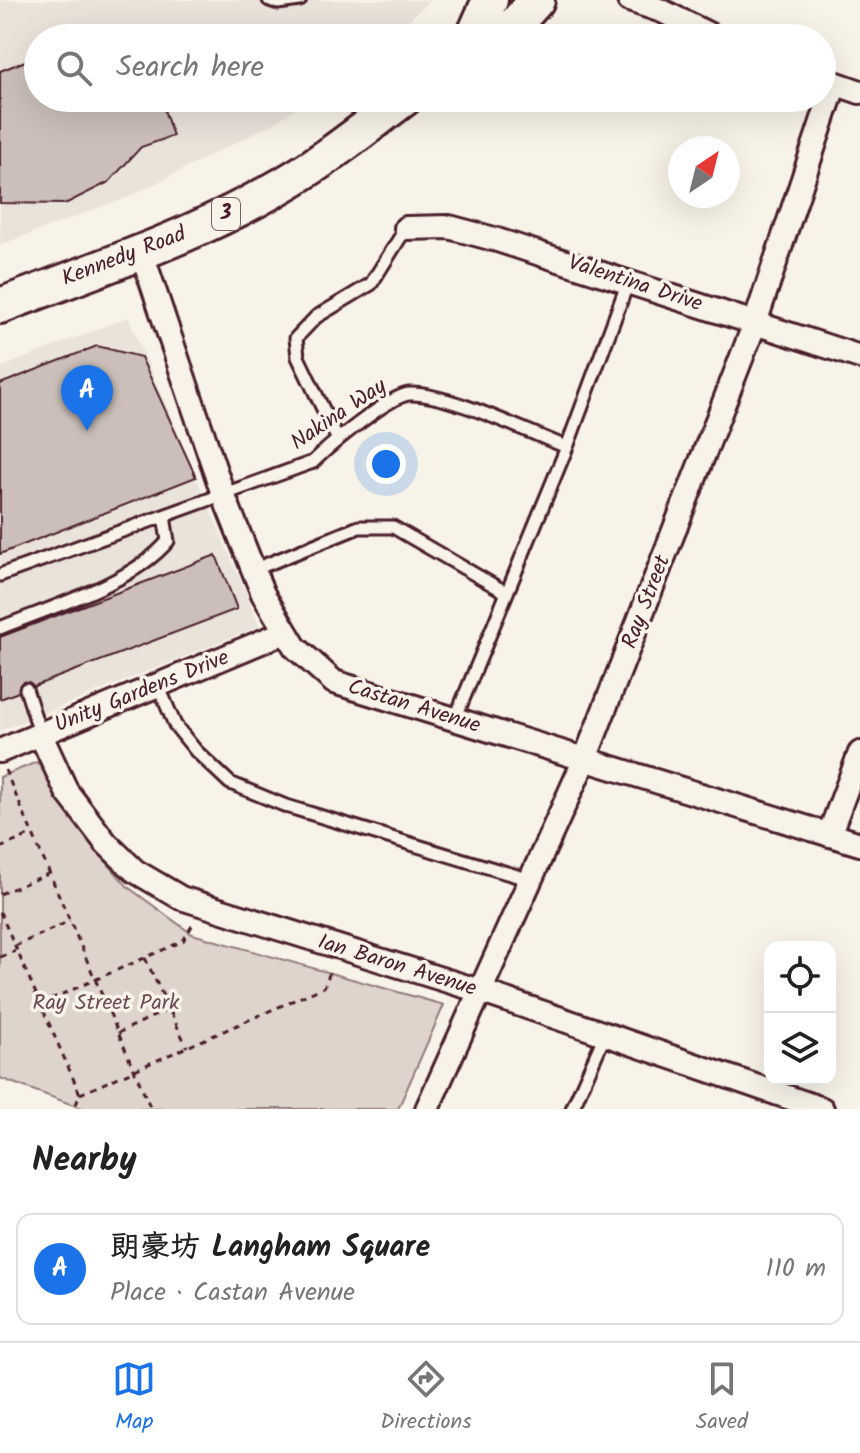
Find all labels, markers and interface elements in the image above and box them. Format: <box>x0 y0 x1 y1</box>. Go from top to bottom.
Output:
search box <box>24 24 836 112</box>
text: Search here <box>116 44 264 92</box>
icon: search <box>52 46 96 90</box>
north arrow <box>668 136 740 208</box>
road number: 3 <box>212 198 240 230</box>
street label: Kennedy Road <box>57 217 192 297</box>
street label: Valentina Drive <box>563 246 707 322</box>
pin: A <box>61 365 113 431</box>
street label: Nakina Way <box>284 370 395 460</box>
your location <box>366 444 406 484</box>
street label: Ray Street <box>613 549 681 654</box>
street label: Unity Gardens Drive <box>49 641 235 743</box>
street label: Castan Avenue <box>343 670 485 744</box>
street label: Ian Baron Avenue <box>313 925 481 1007</box>
map controls <box>764 941 836 1085</box>
button: locate <box>764 941 836 1013</box>
park label: Ray Street Park <box>33 986 180 1021</box>
button: layers <box>764 1013 836 1085</box>
text: Nearby <box>32 1134 137 1188</box>
text: 朗豪坊 Langham Square <box>110 1224 430 1272</box>
text: A <box>52 1248 68 1290</box>
text: 110 m <box>766 1248 826 1290</box>
text: Place · Castan Avenue <box>110 1272 355 1314</box>
tab: Map <box>112 1357 156 1440</box>
tab: Directions <box>380 1357 472 1440</box>
tab: Saved <box>696 1357 748 1440</box>

